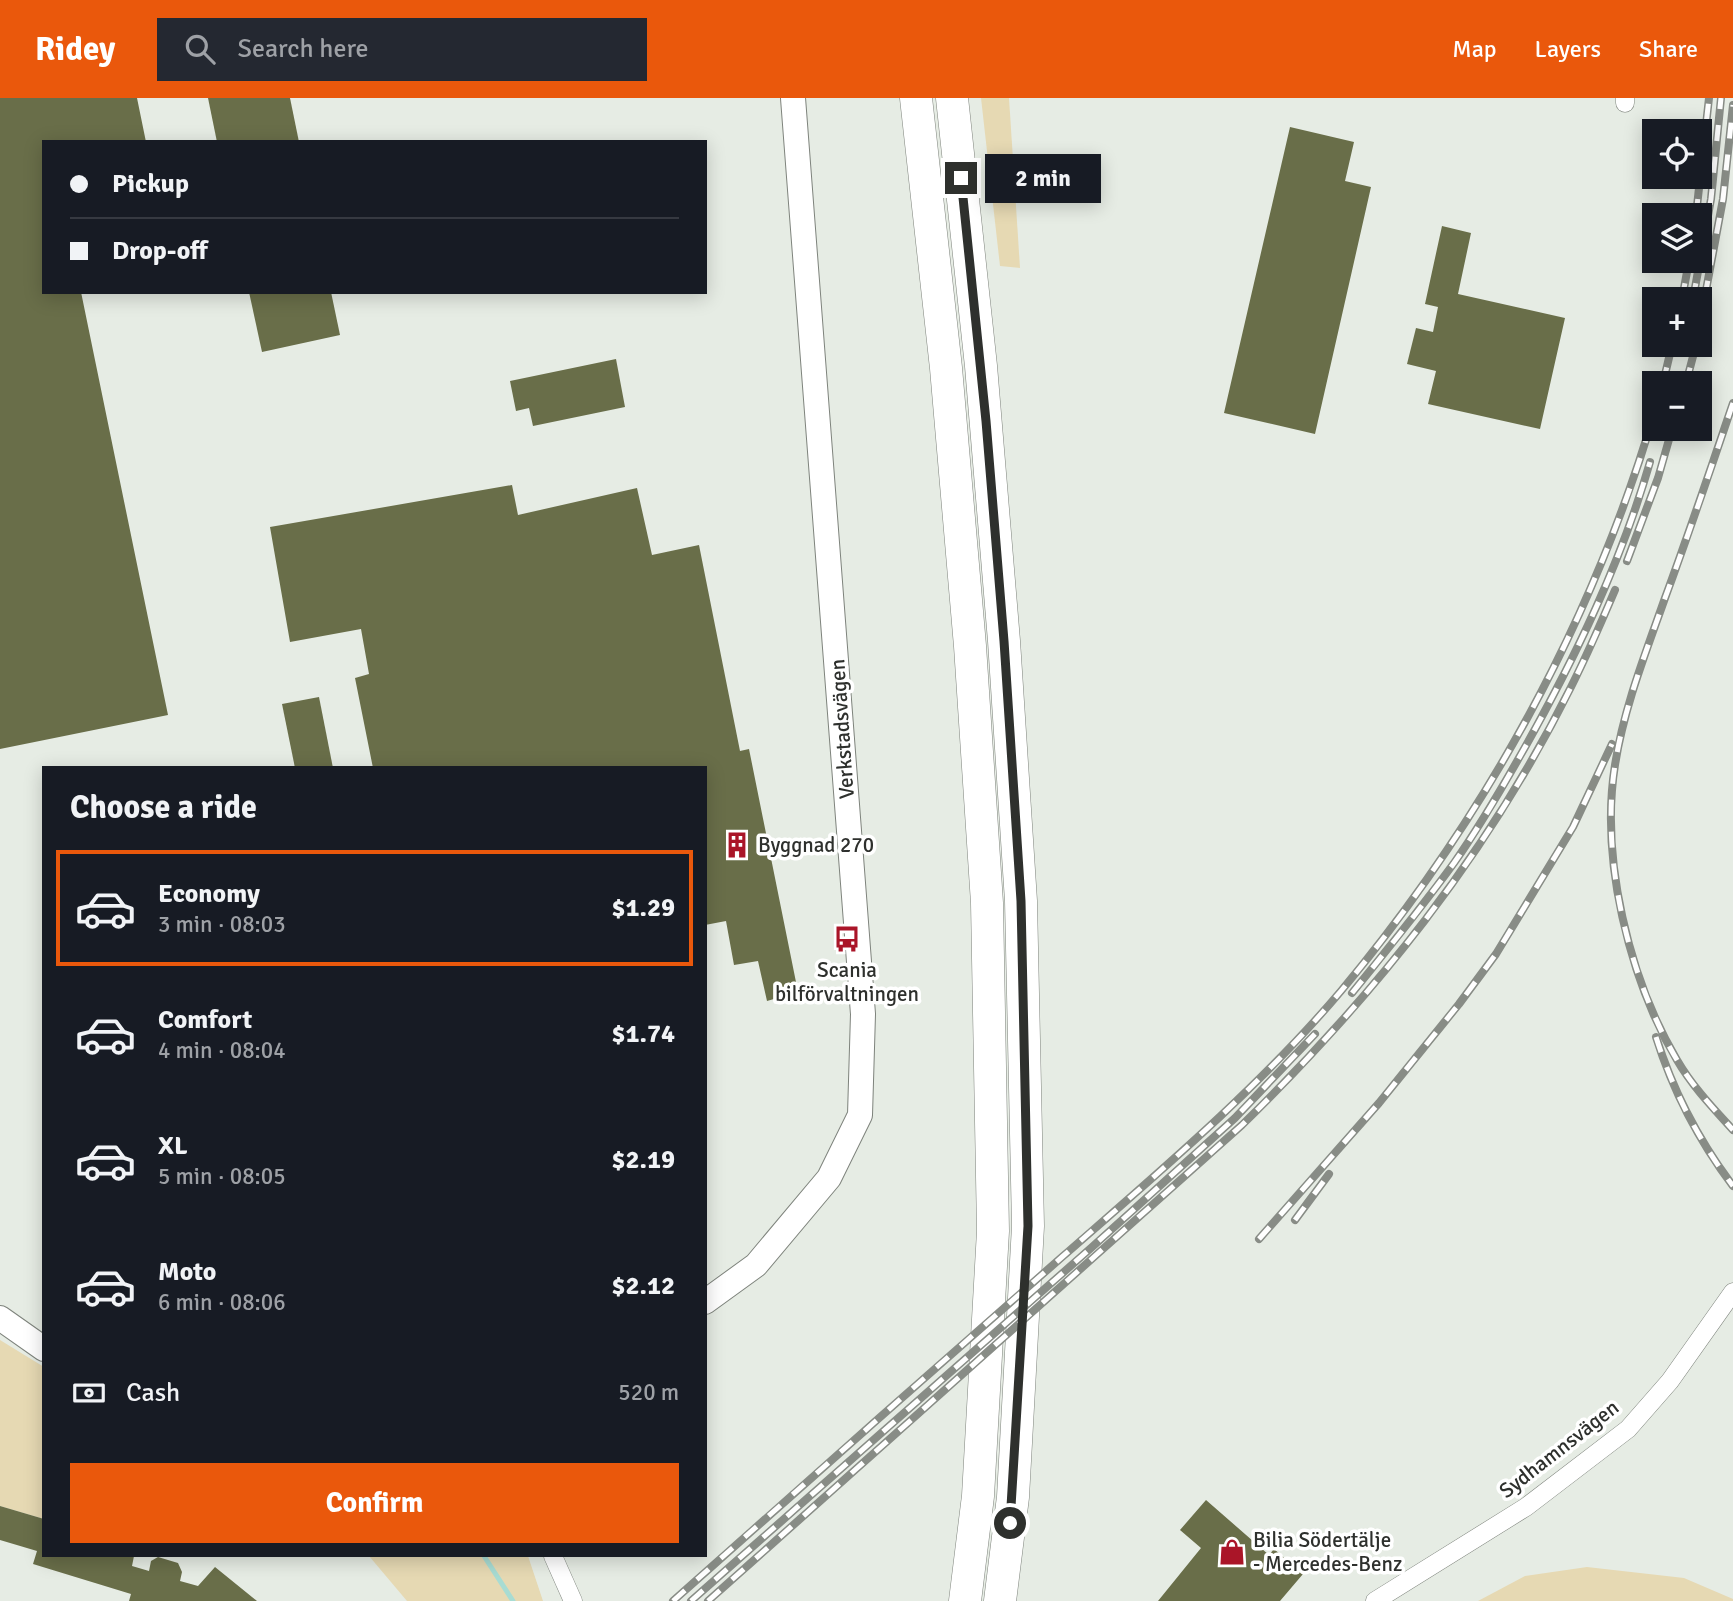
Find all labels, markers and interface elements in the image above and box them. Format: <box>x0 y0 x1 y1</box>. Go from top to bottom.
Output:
search box <box>157 18 647 81</box>
text: Ridey <box>35 29 115 70</box>
icon: search <box>181 30 219 68</box>
text: Search here <box>237 33 369 65</box>
text: Map <box>1452 34 1497 64</box>
text: Layers <box>1535 34 1601 64</box>
text: Share <box>1639 34 1698 64</box>
map controls <box>1642 119 1712 441</box>
button: locate <box>1642 119 1712 189</box>
callout: 2 min <box>986 154 1101 202</box>
route end <box>945 162 977 194</box>
text: 2 min <box>1015 164 1071 193</box>
text: Pickup <box>112 168 189 200</box>
button: layers <box>1642 203 1712 273</box>
text: Drop-off <box>112 235 208 267</box>
button: + <box>1642 287 1712 357</box>
button: − <box>1642 371 1712 441</box>
street label: Verkstadsvägen <box>824 658 860 800</box>
text: Choose a ride <box>70 788 257 827</box>
building icon: Byggnad 270 <box>722 830 752 860</box>
place label: Byggnad 270 <box>758 832 874 858</box>
icon: car <box>74 877 137 940</box>
text: Economy <box>158 878 260 910</box>
text: $1.29 <box>611 892 675 924</box>
text: 3 min · 08:03 <box>158 910 286 939</box>
bus stop icon: Scania bilförvaltningen <box>832 924 862 954</box>
place label: Scania bilförvaltningen <box>775 957 919 1007</box>
icon: car <box>74 1003 137 1066</box>
text: Comfort <box>158 1004 252 1036</box>
text: $1.74 <box>611 1018 675 1050</box>
text: 4 min · 08:04 <box>158 1036 286 1065</box>
icon: car <box>74 1129 137 1192</box>
text: XL <box>158 1130 188 1162</box>
text: $2.19 <box>611 1144 675 1176</box>
text: 5 min · 08:05 <box>158 1162 286 1191</box>
icon: car <box>74 1255 137 1318</box>
text: Moto <box>158 1256 216 1288</box>
text: $2.12 <box>611 1270 675 1302</box>
text: 6 min · 08:06 <box>158 1288 286 1317</box>
icon: cash <box>70 1374 108 1412</box>
text: Cash <box>126 1377 180 1409</box>
text: 520 m <box>618 1378 679 1407</box>
street label: Sydhamnsvägen <box>1494 1394 1624 1504</box>
button: Confirm <box>70 1463 679 1543</box>
route start <box>994 1507 1026 1539</box>
place label: Bilia Södertälje - Mercedes-Benz <box>1253 1527 1402 1577</box>
shop icon: Bilia Södertälje - Mercedes-Benz <box>1217 1537 1247 1567</box>

